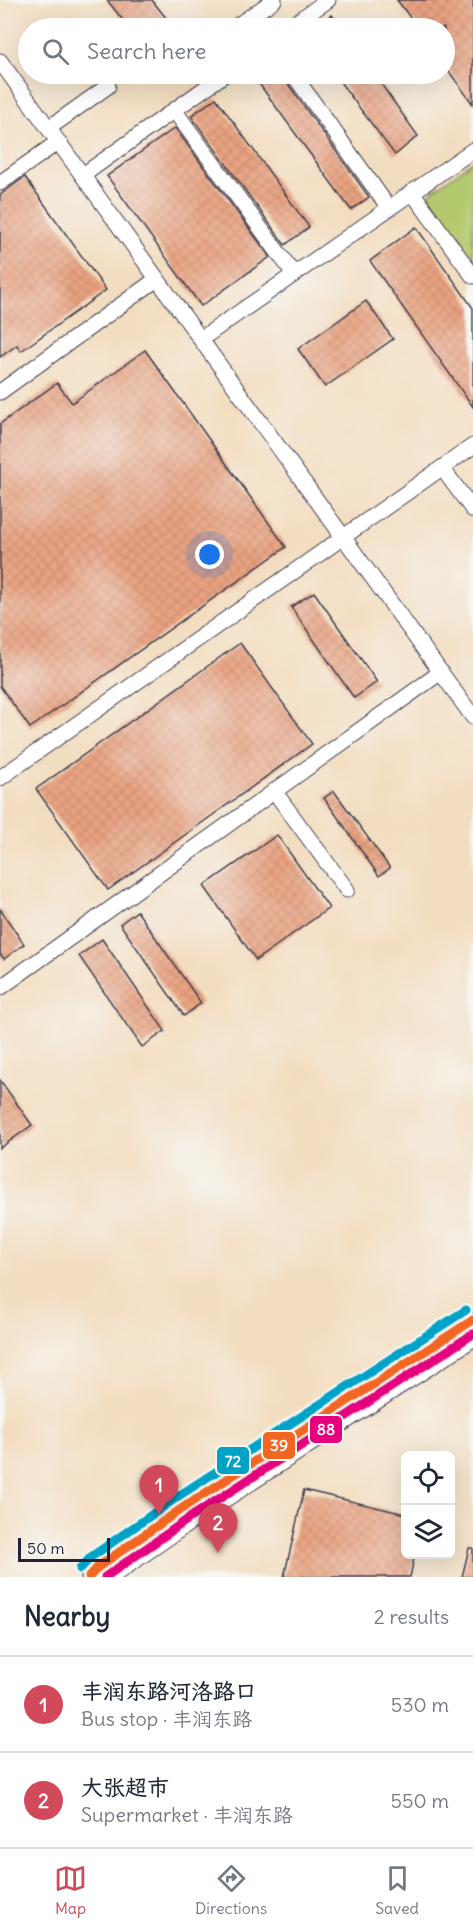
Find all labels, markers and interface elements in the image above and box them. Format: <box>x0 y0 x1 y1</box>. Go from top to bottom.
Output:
search box <box>18 18 455 84</box>
icon: search <box>39 35 72 68</box>
text: Search here <box>87 37 206 65</box>
your location <box>195 540 224 569</box>
line badge: 88 <box>309 1415 343 1444</box>
text: 88 <box>317 1419 335 1439</box>
line badge: 39 <box>262 1431 296 1460</box>
text: 39 <box>270 1435 288 1455</box>
line badge: 72 <box>216 1446 250 1475</box>
text: 72 <box>225 1451 242 1471</box>
map controls <box>401 1451 455 1559</box>
button: locate <box>401 1451 455 1505</box>
pin: 1 <box>140 1466 178 1515</box>
pin: 2 <box>198 1504 238 1553</box>
button: layers <box>401 1505 455 1559</box>
scale bar <box>18 1535 110 1562</box>
text: 50 m <box>27 1538 65 1558</box>
text: Nearby <box>24 1600 110 1633</box>
text: 2 results <box>374 1604 449 1629</box>
text: 丰润东路河洛路口 <box>81 1677 257 1705</box>
text: 1 <box>40 1692 47 1717</box>
text: 530 m <box>391 1692 449 1717</box>
text: Bus stop · 丰润东路 <box>81 1706 252 1731</box>
text: 大张超市 <box>81 1773 169 1801</box>
text: 2 <box>38 1788 49 1813</box>
text: 550 m <box>391 1788 449 1813</box>
text: Supermarket · 丰润东路 <box>81 1802 293 1827</box>
tab: Map <box>54 1862 87 1918</box>
tab: Directions <box>195 1862 267 1918</box>
tab: Saved <box>375 1862 419 1918</box>

